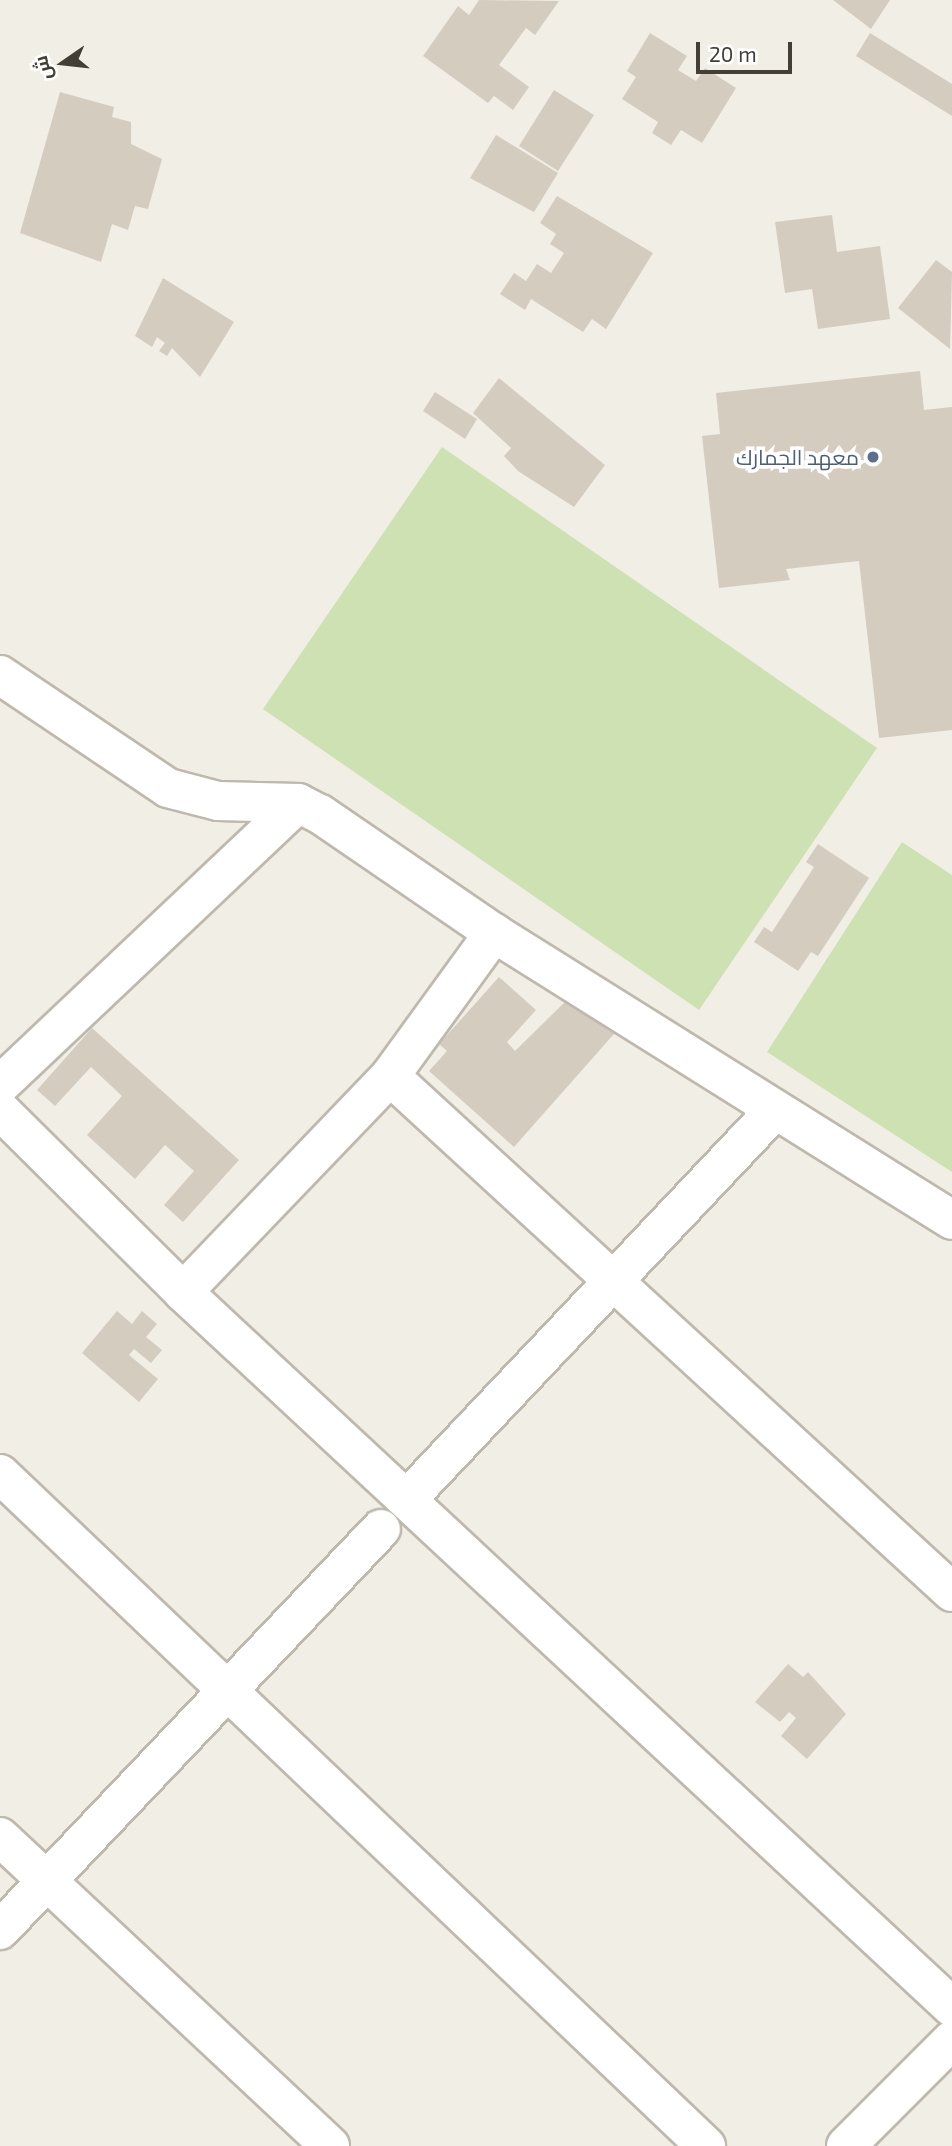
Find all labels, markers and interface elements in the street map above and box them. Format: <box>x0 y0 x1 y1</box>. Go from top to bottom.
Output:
north arrow <box>28 28 98 98</box>
scale bar <box>700 28 796 72</box>
text: 20 m <box>709 41 757 66</box>
text: ش <box>28 54 56 83</box>
place label: معهد الجمارك <box>736 444 859 470</box>
marker: معهد الجمارك <box>865 449 881 465</box>

